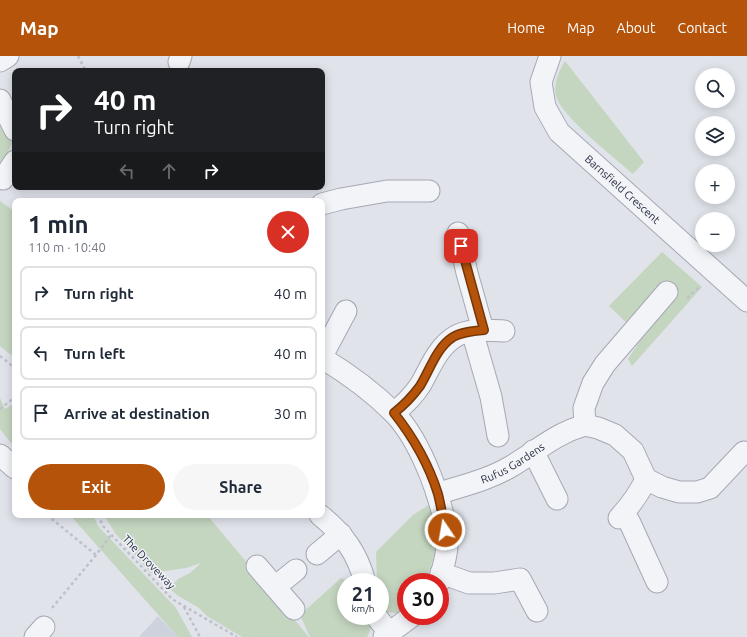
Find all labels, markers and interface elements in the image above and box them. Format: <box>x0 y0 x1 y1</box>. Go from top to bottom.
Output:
text: Map <box>20 17 59 39</box>
text: Home <box>507 20 545 36</box>
text: Map <box>567 20 595 36</box>
text: About <box>617 20 656 36</box>
text: Contact <box>678 20 727 36</box>
map controls <box>695 68 735 252</box>
button: search <box>695 68 735 108</box>
icon: right <box>28 84 80 136</box>
text: 40 m <box>94 84 156 115</box>
button: layers <box>695 116 735 156</box>
text: Turn right <box>94 117 174 137</box>
street label: Barnsfield Crescent <box>583 153 663 226</box>
icon: left <box>116 160 138 182</box>
icon: ahead <box>158 160 180 182</box>
icon: right <box>200 160 222 182</box>
button: + <box>695 164 735 204</box>
text: 1 min <box>28 211 89 238</box>
button: close <box>267 211 309 253</box>
button: − <box>695 212 735 252</box>
pin <box>444 229 478 263</box>
icon: arrive <box>450 235 472 257</box>
text: 110 m · 10:40 <box>28 240 106 254</box>
icon: right <box>30 282 52 304</box>
text: Turn right <box>64 285 134 302</box>
text: 40 m <box>274 285 307 302</box>
icon: left <box>30 342 52 364</box>
text: Turn left <box>64 345 125 362</box>
text: 40 m <box>274 345 307 362</box>
icon: arrive <box>30 402 52 424</box>
text: Arrive at destination <box>64 405 210 422</box>
text: 30 m <box>274 405 307 422</box>
street label: Rufus Gardens <box>479 440 547 486</box>
button: Exit <box>28 464 165 510</box>
button: Share <box>173 464 309 510</box>
position arrow <box>424 509 466 551</box>
street label: The Droveway <box>120 533 178 592</box>
speed limit sign: 30 <box>397 573 449 625</box>
text: 21 <box>352 582 374 605</box>
text: km/h <box>351 603 375 614</box>

